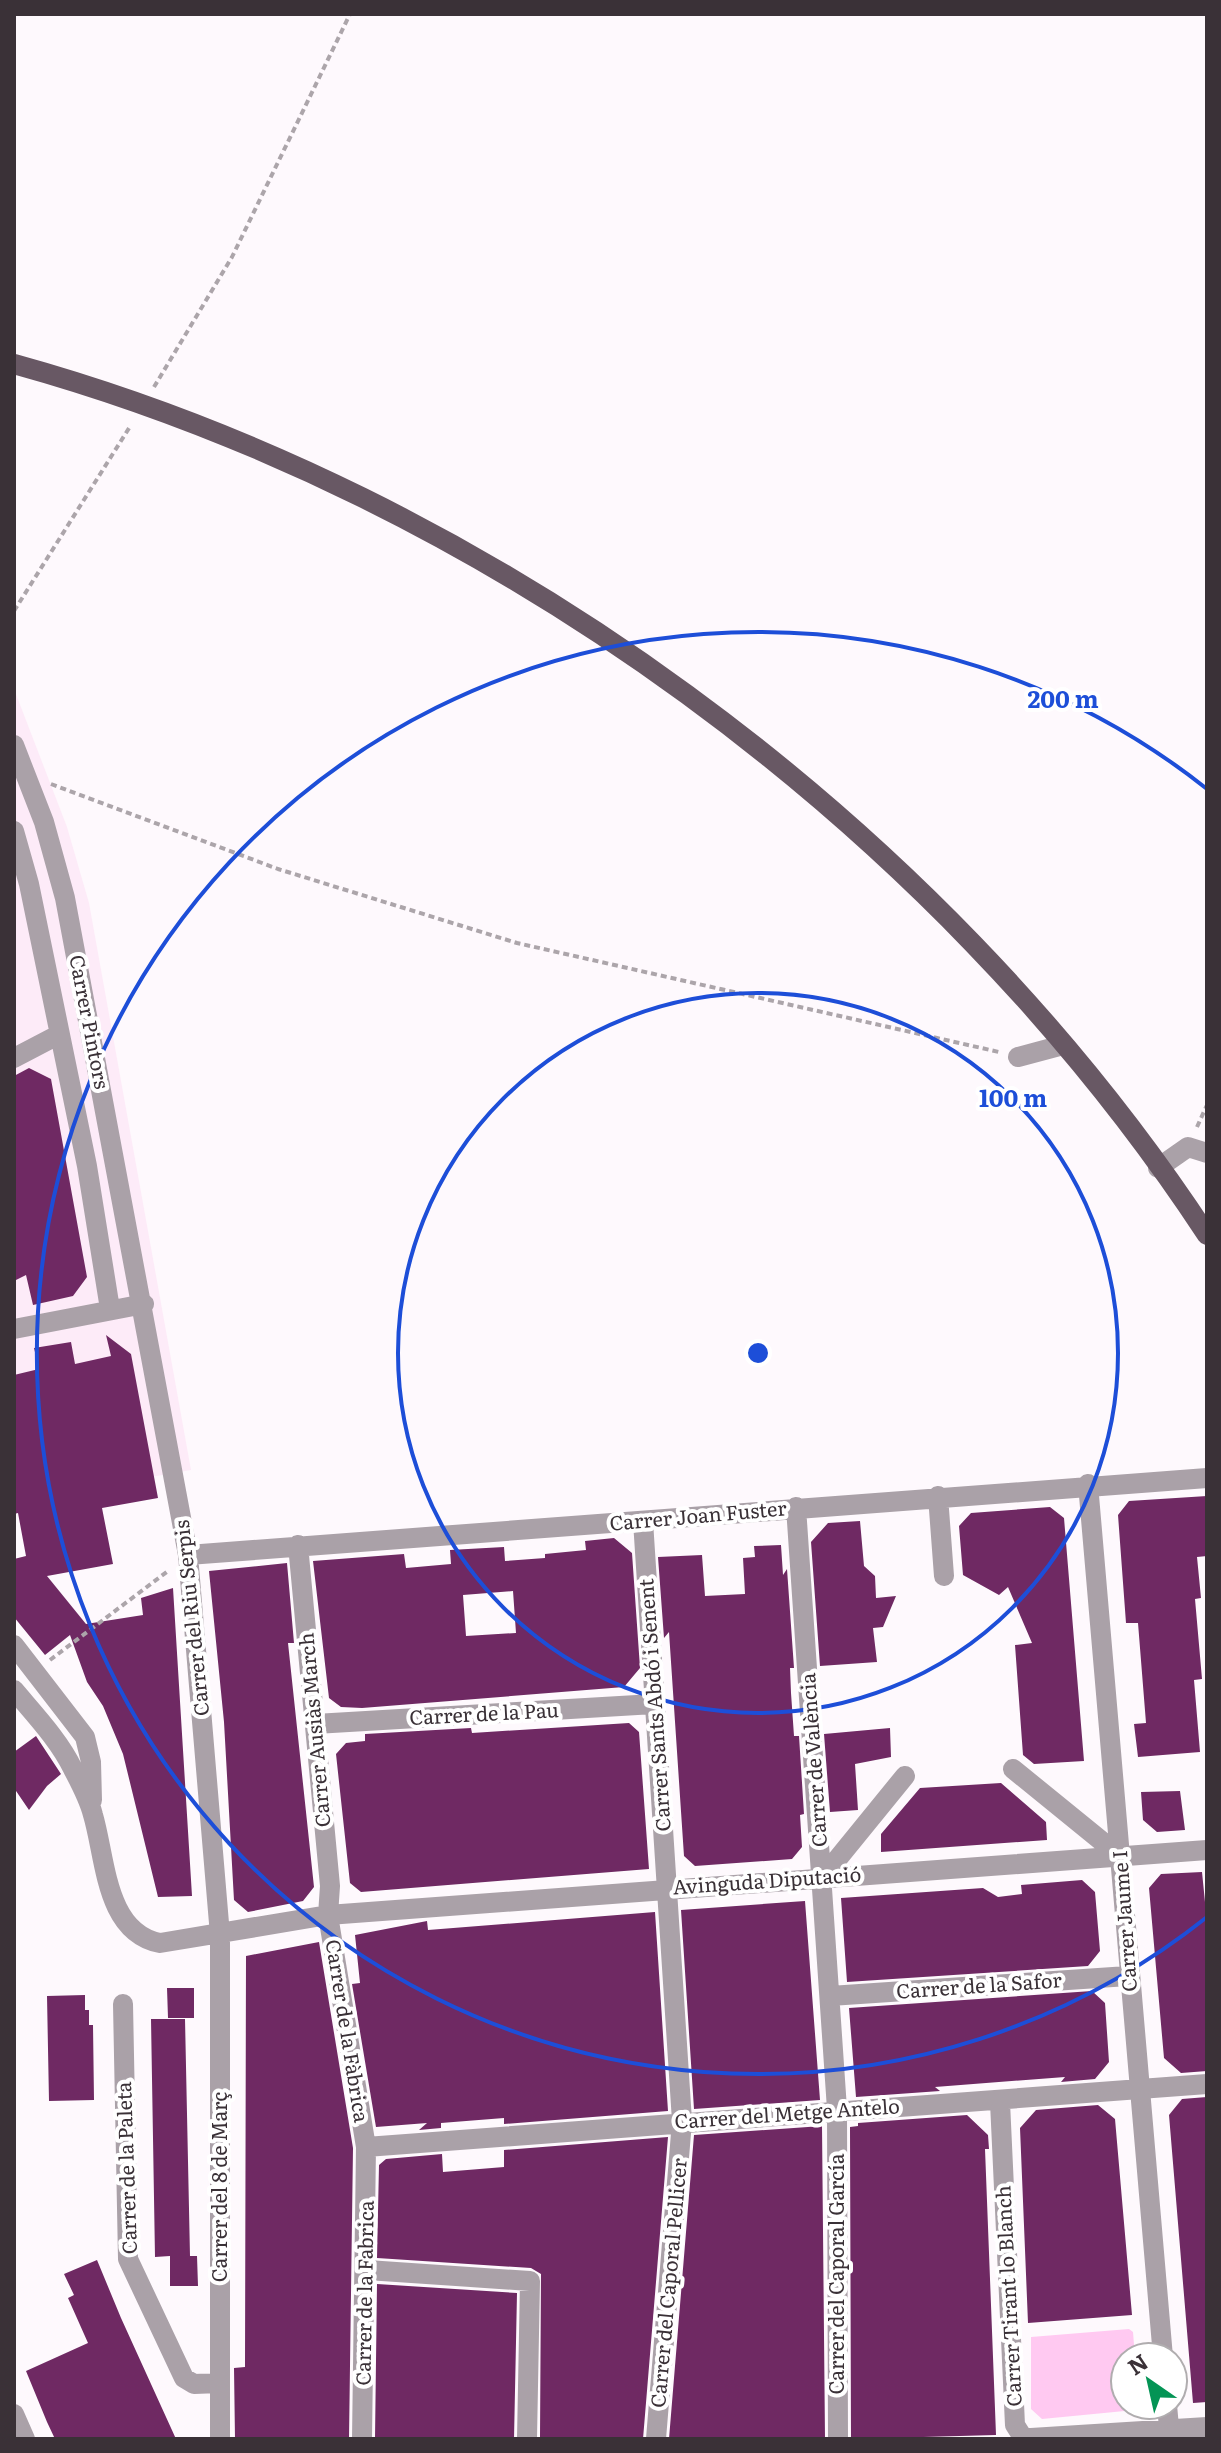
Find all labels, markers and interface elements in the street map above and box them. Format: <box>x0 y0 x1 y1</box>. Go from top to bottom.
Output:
text: 200 m <box>1027 680 1099 715</box>
street label: Carrer Pintors <box>63 952 119 1091</box>
text: 100 m <box>979 1079 1047 1114</box>
centre of rings <box>744 1339 772 1367</box>
street label: Carrer Joan Fuster <box>608 1491 788 1537</box>
street label: Carrer del Riu Serpis <box>165 1519 215 1718</box>
street label: Carrer Sants Abdó i Senent <box>629 1578 677 1833</box>
street label: Carrer Ausiàs March <box>290 1632 336 1829</box>
street label: Carrer de València <box>791 1672 833 1848</box>
street label: Carrer de la Pau <box>408 1693 560 1731</box>
street label: Carrer Jaume I <box>1103 1849 1143 1993</box>
street label: Avinguda Diputació <box>672 1857 862 1901</box>
street label: Carrer de la Fàbrica <box>320 1937 378 2125</box>
street label: Carrer de la Safor <box>895 1963 1063 2005</box>
street label: Carrer de la Paleta <box>107 2081 143 2255</box>
street label: Carrer del Metge Antelo <box>673 2089 900 2135</box>
street label: Carrer del 8 de Març <box>203 2092 233 2282</box>
street label: Carrer del Caporal García <box>820 2153 850 2394</box>
street label: Carrer del Caporal Pellicer <box>641 2156 693 2409</box>
street label: Carrer Tirant lo Blanch <box>986 2185 1028 2408</box>
street label: Carrer de la Fabrica <box>346 2200 380 2386</box>
north arrow <box>1109 2341 1189 2421</box>
text: N <box>1120 2344 1154 2382</box>

